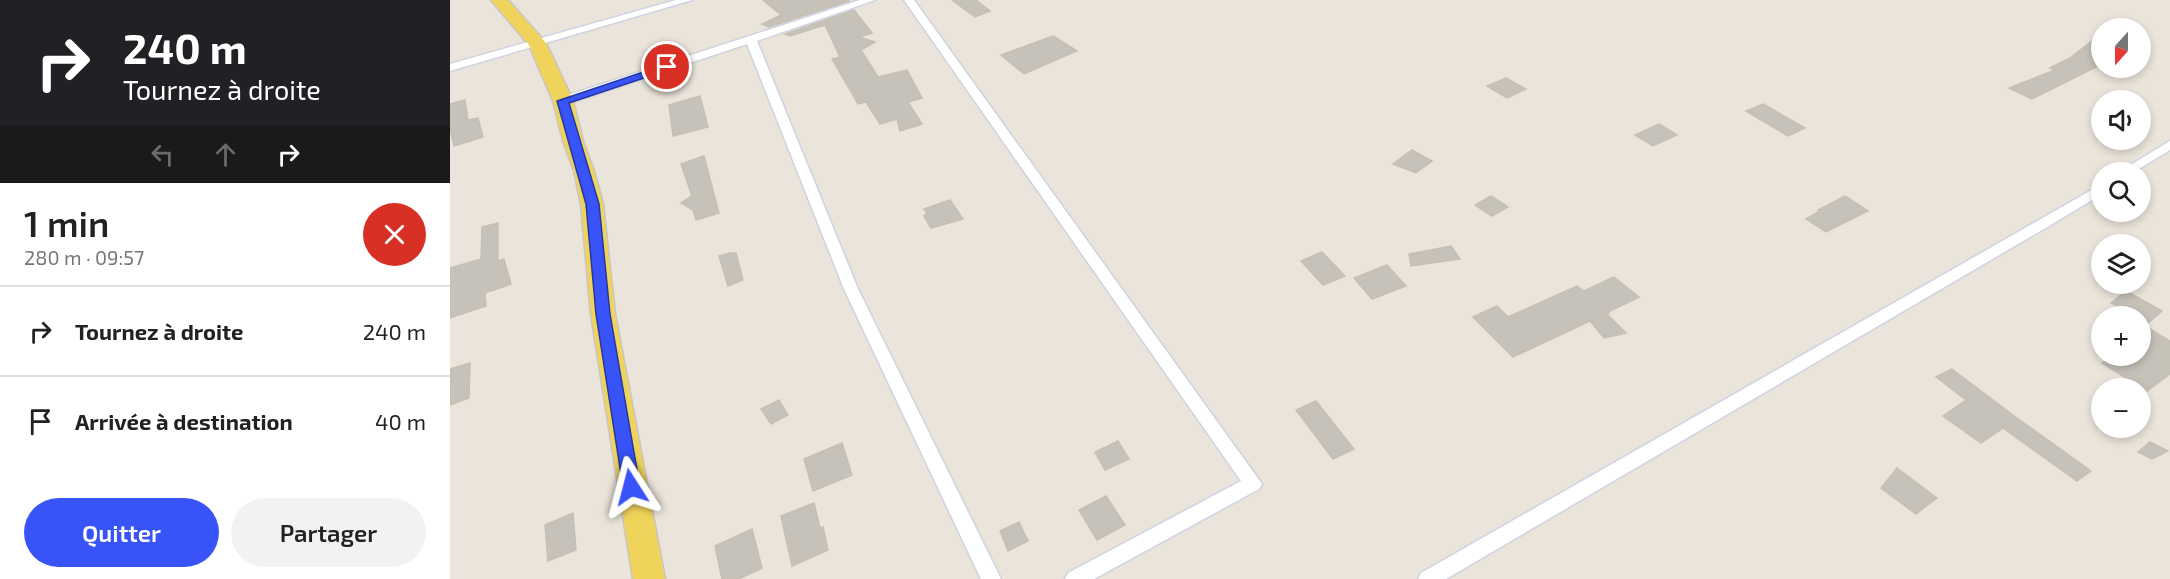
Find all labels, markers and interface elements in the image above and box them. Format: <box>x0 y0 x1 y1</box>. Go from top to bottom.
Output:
north arrow <box>2091 18 2151 78</box>
map controls <box>2091 18 2151 438</box>
text: 240 m <box>123 22 247 72</box>
icon: right <box>24 24 102 102</box>
pin <box>641 41 692 92</box>
icon: arrive <box>650 50 683 83</box>
text: Tournez à droite <box>123 73 321 105</box>
button: sound <box>2091 90 2151 150</box>
icon: left <box>146 138 179 171</box>
icon: ahead <box>209 138 242 171</box>
icon: right <box>272 138 305 171</box>
button: search <box>2091 162 2151 222</box>
text: 1 min <box>24 201 109 244</box>
button: close <box>363 203 426 266</box>
button: layers <box>2091 234 2151 294</box>
text: 280 m · 09:57 <box>24 245 144 269</box>
button: + <box>2091 306 2151 366</box>
icon: right <box>24 315 57 348</box>
text: Tournez à droite <box>75 318 244 344</box>
text: 240 m <box>363 318 426 344</box>
button: − <box>2091 378 2151 438</box>
icon: arrive <box>24 405 57 438</box>
text: Arrivée à destination <box>75 408 293 434</box>
text: 40 m <box>375 408 426 434</box>
position arrow <box>599 455 663 519</box>
button: Quitter <box>24 498 219 567</box>
button: Partager <box>231 498 426 567</box>

